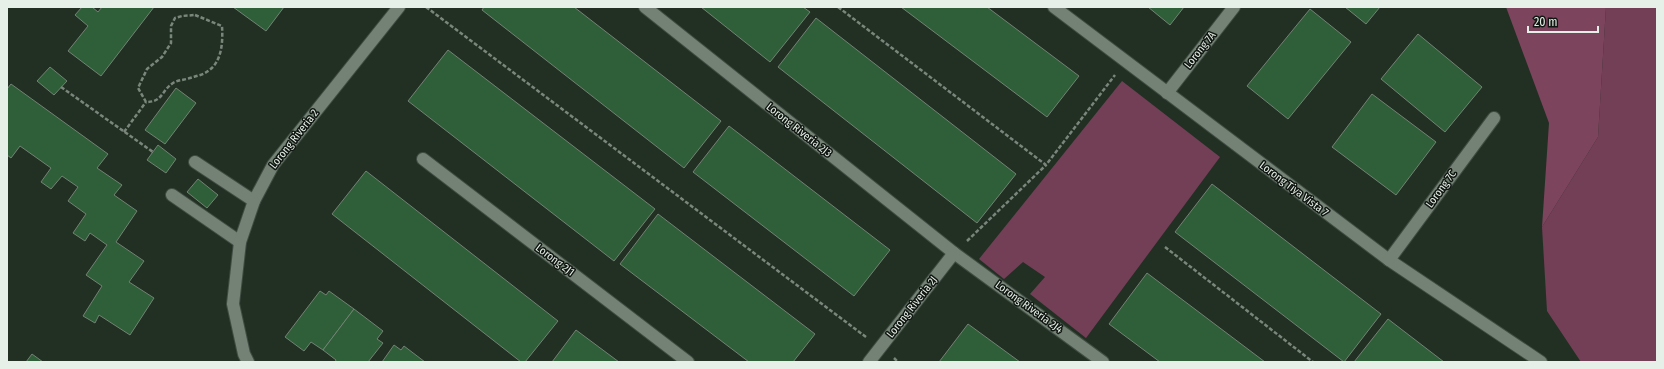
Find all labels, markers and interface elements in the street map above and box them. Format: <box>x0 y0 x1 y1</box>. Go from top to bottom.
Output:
scale bar <box>1528 8 1598 34</box>
text: 20 m <box>1534 15 1558 29</box>
street label: Lorong 7A <box>1182 29 1219 71</box>
street label: Lorong Riveria 2J3 <box>764 100 834 160</box>
street label: Lorong Riveria 2 <box>267 107 321 171</box>
street label: Lorong Tiya Vista 7 <box>1257 159 1331 219</box>
street label: Lorong 7C <box>1423 167 1459 210</box>
street label: Lorong 2J1 <box>533 241 577 279</box>
street label: Lorong Riveria 2J <box>884 274 940 340</box>
street label: Lorong Riveria 2J4 <box>993 278 1066 336</box>

